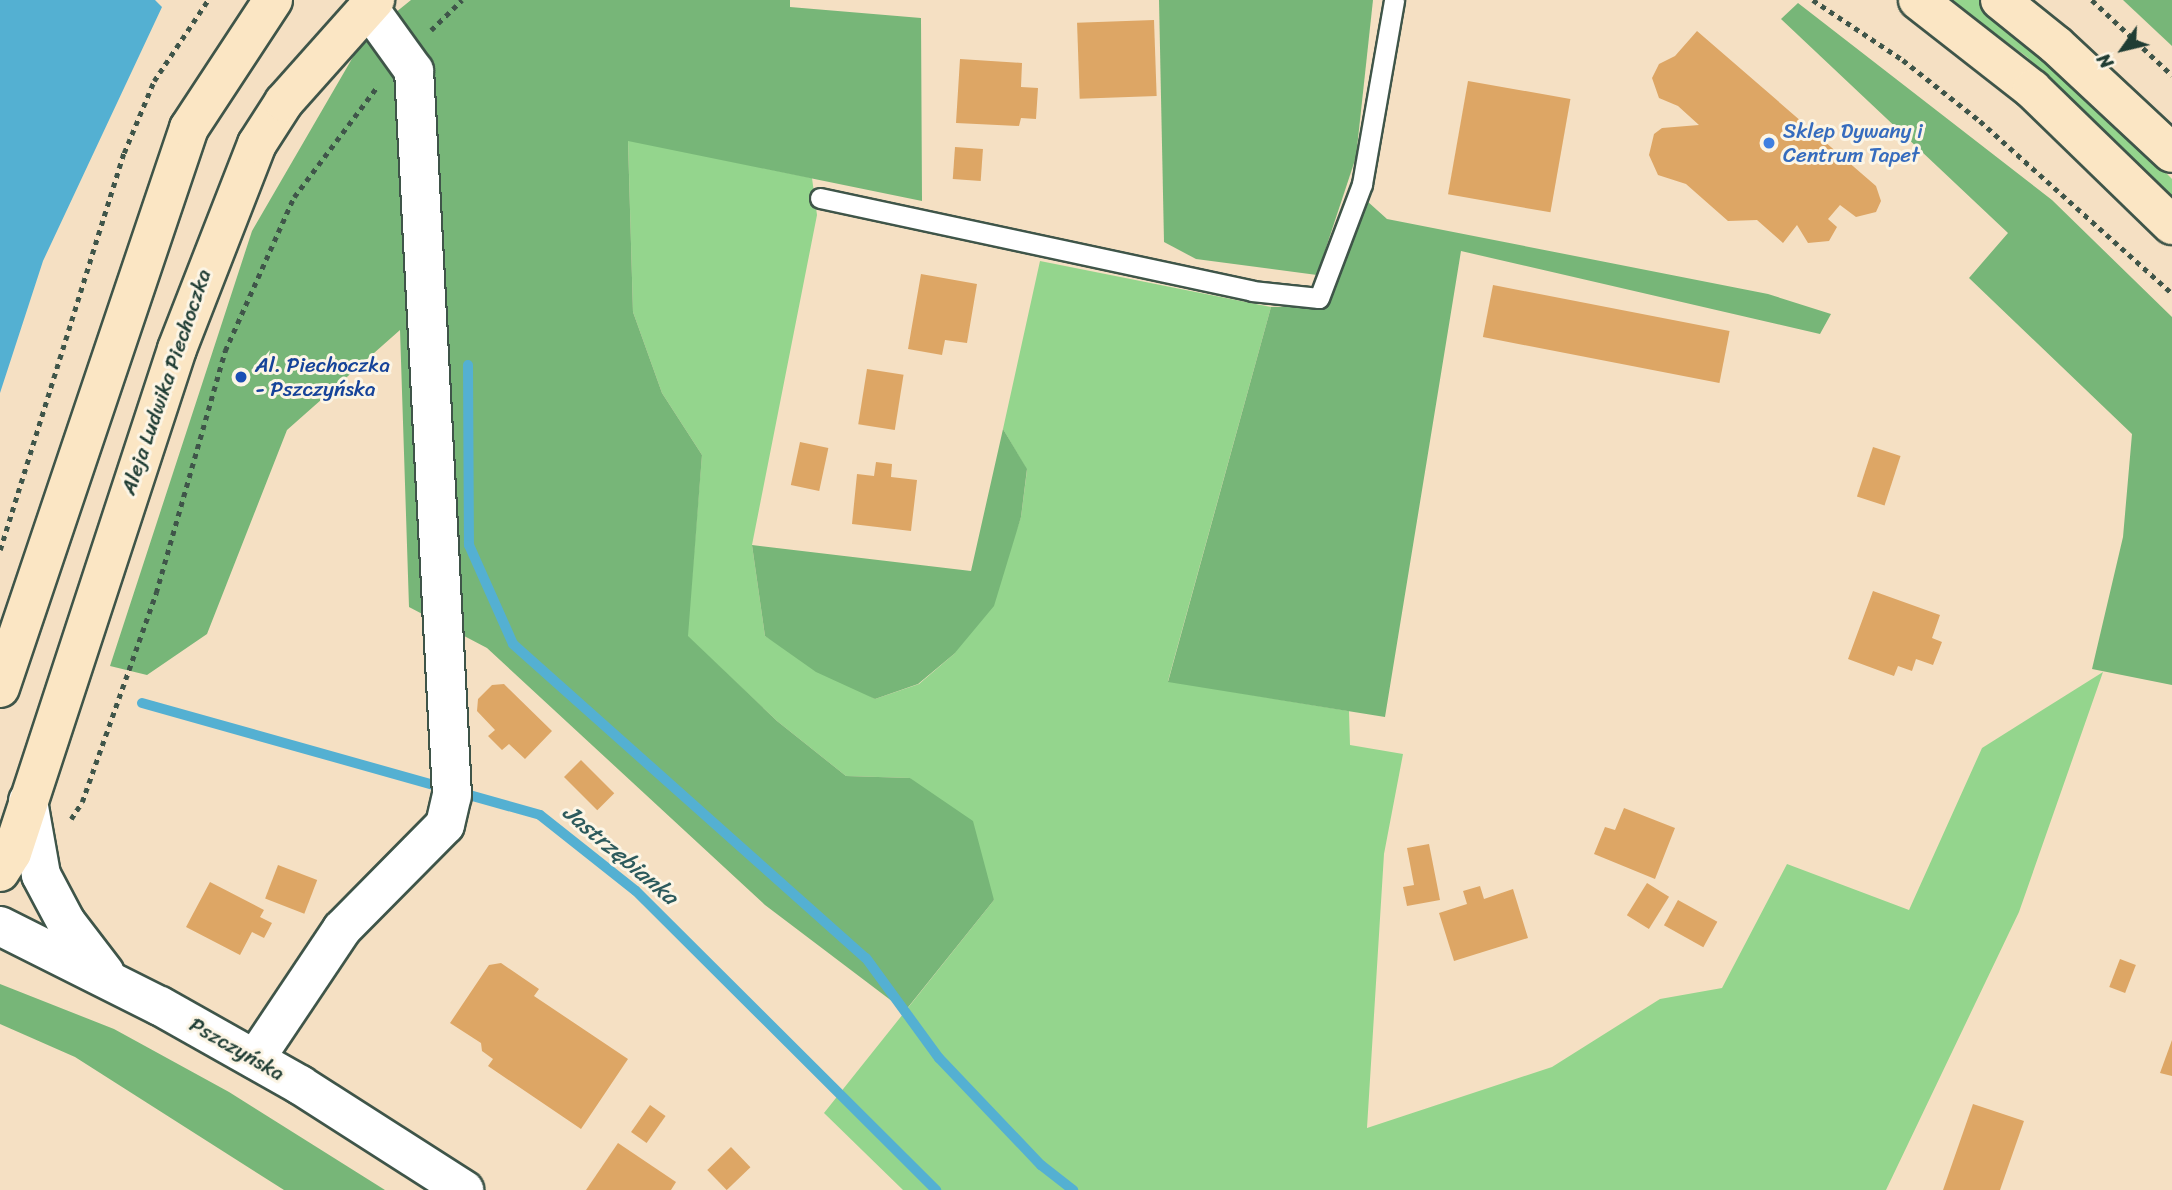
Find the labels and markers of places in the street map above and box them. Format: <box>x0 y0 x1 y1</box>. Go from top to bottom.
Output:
place label: Sklep Dywany i Centrum Tapet <box>1783 118 1923 168</box>
marker: Sklep Dywany i Centrum Tapet <box>1761 135 1777 151</box>
place label: Al. Piechoczka - Pszczyńska <box>255 352 390 402</box>
marker: Al. Piechoczka - Pszczyńska <box>233 369 249 385</box>

